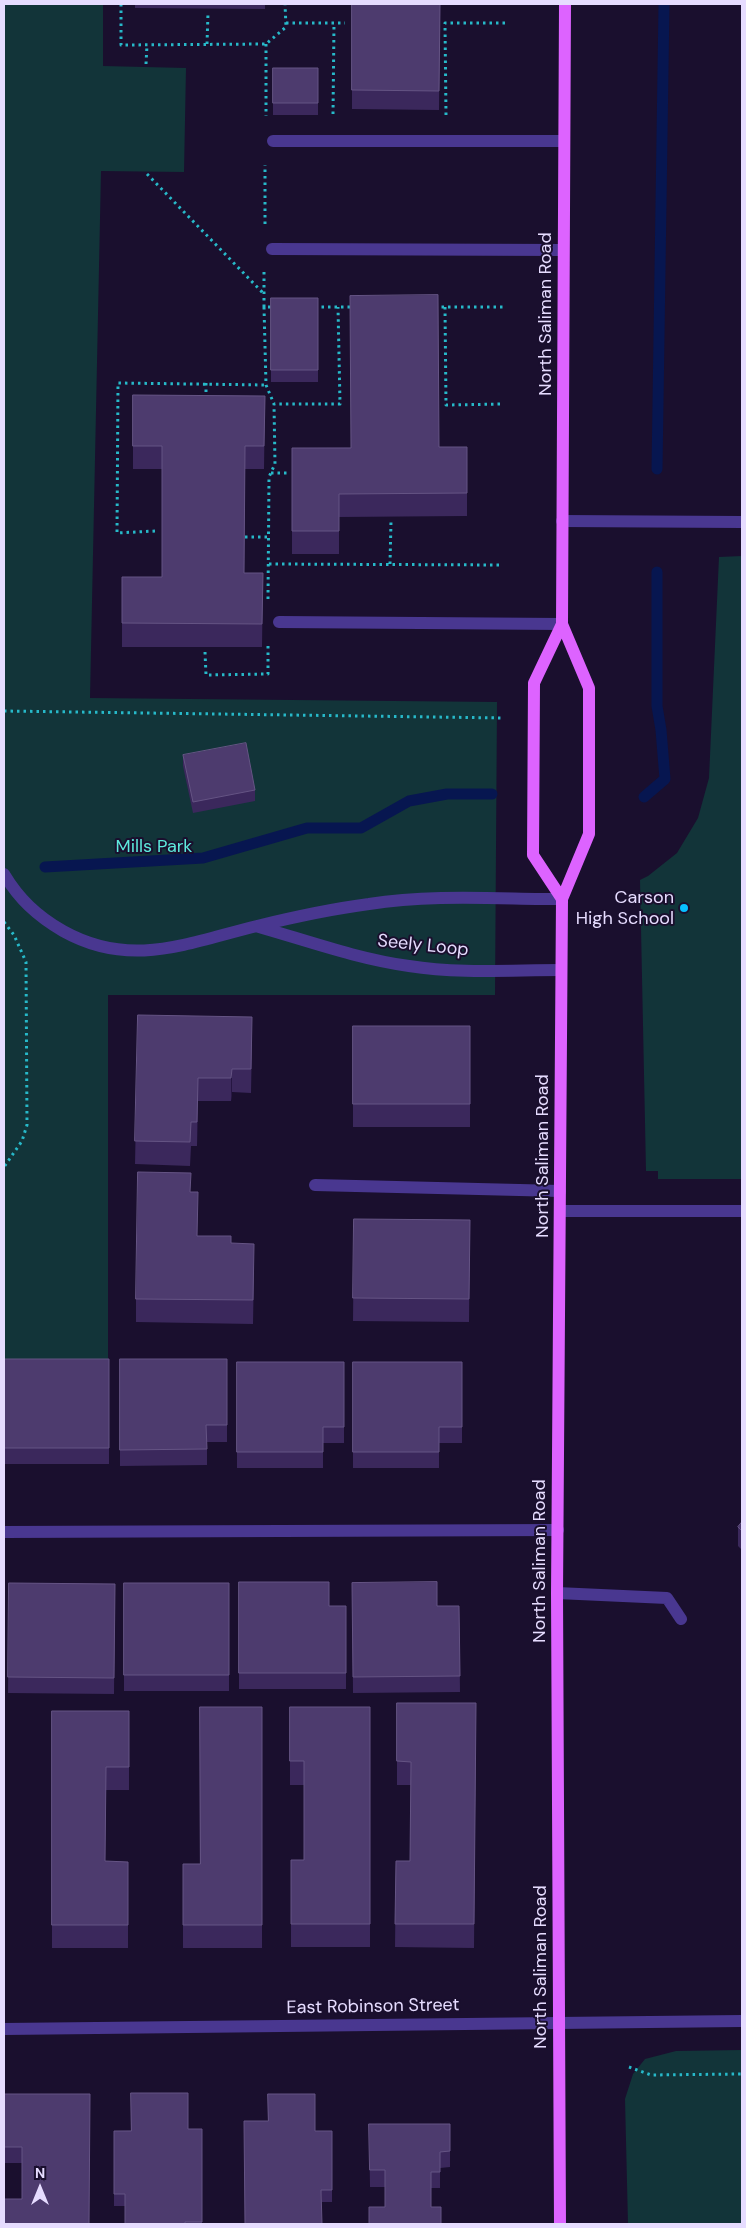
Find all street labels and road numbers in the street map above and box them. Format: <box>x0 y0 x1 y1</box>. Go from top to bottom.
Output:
street label: North Saliman Road <box>535 232 557 396</box>
street label: Seely Loop <box>376 930 470 962</box>
street label: North Saliman Road <box>532 1074 554 1238</box>
street label: North Saliman Road <box>529 1479 551 1643</box>
street label: North Saliman Road <box>530 1885 552 2049</box>
street label: East Robinson Street <box>286 1995 460 2019</box>

